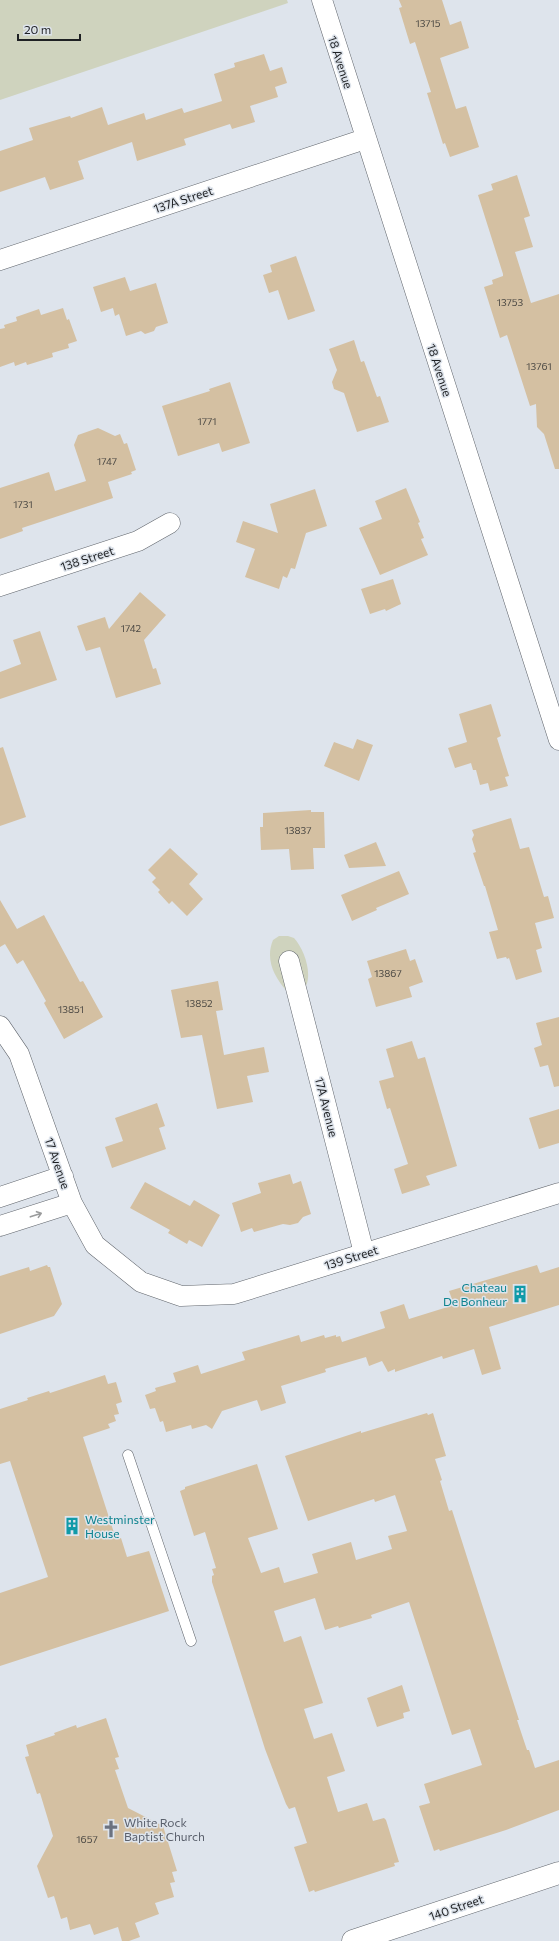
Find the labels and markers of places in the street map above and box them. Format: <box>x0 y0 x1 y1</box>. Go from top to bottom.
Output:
place label: Chateau De Bonheur <box>443 1280 507 1308</box>
building icon: Chateau De Bonheur <box>510 1284 530 1304</box>
place label: Westminster House <box>85 1512 155 1540</box>
building icon: Westminster House <box>62 1516 82 1536</box>
place label: White Rock Baptist Church <box>124 1815 205 1843</box>
church icon: White Rock Baptist Church <box>101 1819 121 1839</box>

